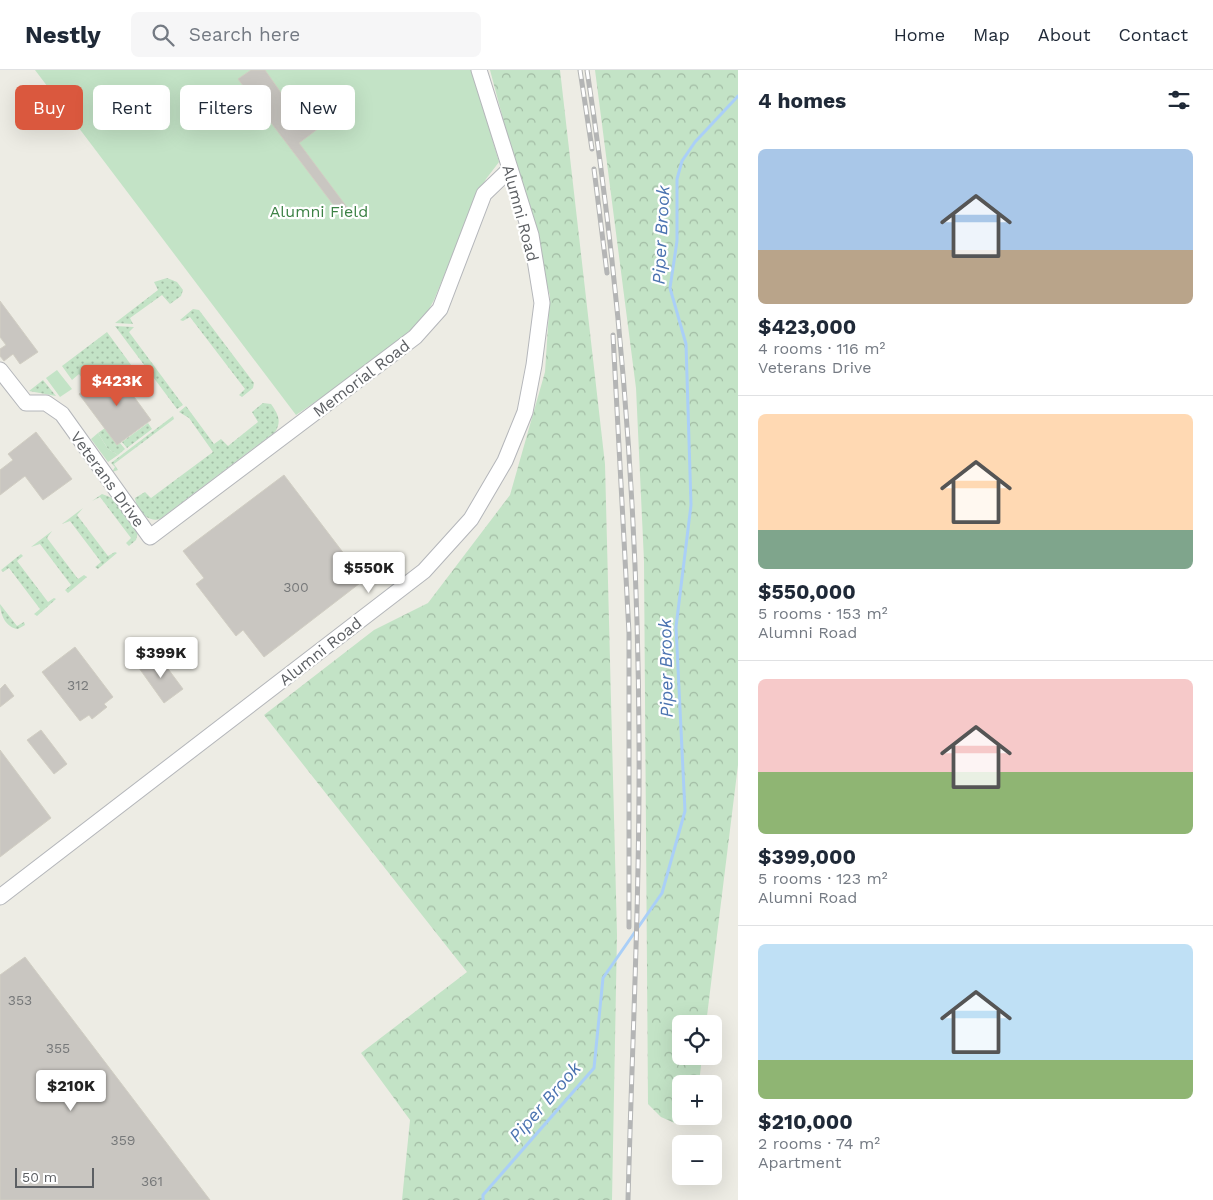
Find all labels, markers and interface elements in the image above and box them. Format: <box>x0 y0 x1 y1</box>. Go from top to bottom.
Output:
search box <box>131 12 481 57</box>
text: Nestly <box>25 21 101 49</box>
icon: search <box>149 21 177 49</box>
text: Search here <box>189 23 300 46</box>
text: Home <box>894 24 945 45</box>
text: Map <box>973 24 1010 45</box>
text: About <box>1038 24 1090 45</box>
text: Contact <box>1118 24 1188 45</box>
chip: Buy <box>15 85 83 130</box>
chip: Rent <box>93 85 170 130</box>
chip: Filters <box>180 85 271 130</box>
chip: New <box>281 85 355 130</box>
icon: filters <box>1165 86 1193 114</box>
text: 4 homes <box>758 88 846 113</box>
street label: Alumni Road <box>498 163 543 264</box>
icon: home <box>931 181 1021 271</box>
water label: Piper Brook <box>647 184 674 285</box>
park label: Alumni Field <box>270 202 368 221</box>
text: $423,000 <box>758 314 856 339</box>
street label: Memorial Road <box>309 336 413 421</box>
text: 4 rooms · 116 m² <box>758 339 885 358</box>
text: Veterans Drive <box>758 358 872 377</box>
pin: $423K <box>82 364 152 407</box>
text: $423K <box>92 371 142 390</box>
street label: Veterans Drive <box>67 428 149 531</box>
icon: home <box>931 447 1021 537</box>
pin: $550K <box>334 552 404 594</box>
text: $550K <box>344 558 394 577</box>
house number: 300 <box>283 579 309 595</box>
text: $550,000 <box>758 579 856 604</box>
text: 5 rooms · 153 m² <box>758 604 888 623</box>
street label: Alumni Road <box>275 613 365 689</box>
water label: Piper Brook <box>654 617 677 718</box>
text: Alumni Road <box>758 623 857 642</box>
pin: $399K <box>126 636 196 679</box>
text: $399K <box>136 643 186 662</box>
house number: 312 <box>67 677 89 693</box>
icon: home <box>931 712 1021 802</box>
text: $399,000 <box>758 844 856 869</box>
text: 5 rooms · 123 m² <box>758 869 888 888</box>
text: Alumni Road <box>758 888 857 907</box>
icon: home <box>931 977 1021 1067</box>
house number: 353 <box>8 992 32 1008</box>
map controls <box>672 1015 722 1185</box>
button: locate <box>672 1015 722 1065</box>
house number: 355 <box>46 1040 70 1056</box>
water label: Piper Brook <box>504 1056 586 1146</box>
pin: $210K <box>36 1070 106 1112</box>
button: + <box>672 1075 722 1125</box>
text: $210K <box>47 1076 95 1095</box>
text: $210,000 <box>758 1109 853 1134</box>
house number: 359 <box>111 1132 135 1148</box>
text: 2 rooms · 74 m² <box>758 1134 880 1153</box>
button: − <box>672 1135 722 1185</box>
text: Apartment <box>758 1153 841 1172</box>
scale bar <box>15 1165 94 1188</box>
text: 50 m <box>22 1169 57 1185</box>
house number: 361 <box>141 1173 163 1189</box>

